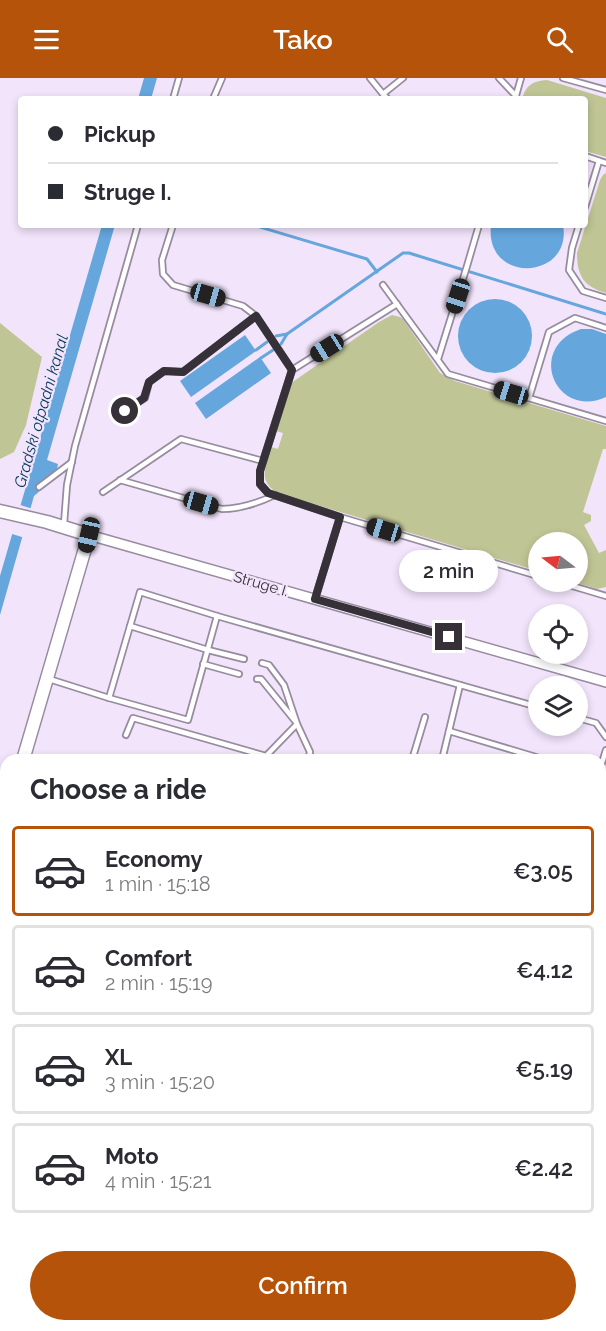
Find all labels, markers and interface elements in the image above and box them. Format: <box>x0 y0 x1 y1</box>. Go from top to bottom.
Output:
icon: menu <box>30 23 63 56</box>
icon: search <box>543 23 576 56</box>
text: Tako <box>273 24 333 55</box>
text: Pickup <box>84 121 156 147</box>
text: Struge I. <box>84 179 171 205</box>
car <box>444 276 472 316</box>
car <box>188 281 228 309</box>
car <box>307 331 347 365</box>
water label: Gradski otpadni kanal <box>10 332 72 490</box>
car <box>491 379 531 407</box>
route start <box>111 397 138 424</box>
car <box>181 489 221 517</box>
car <box>76 515 102 555</box>
car <box>364 516 404 544</box>
north arrow <box>528 532 588 592</box>
map controls <box>528 532 588 736</box>
callout: 2 min <box>400 550 498 592</box>
text: 2 min <box>423 559 474 583</box>
street label: Struge I. <box>231 568 291 600</box>
button: locate <box>528 604 588 664</box>
route end <box>435 623 462 650</box>
button: layers <box>528 676 588 736</box>
text: Choose a ride <box>30 774 206 805</box>
icon: car <box>33 844 87 898</box>
text: Economy <box>105 846 203 872</box>
text: €3.05 <box>513 858 573 884</box>
text: 1 min · 15:18 <box>105 872 211 896</box>
icon: car <box>33 943 87 997</box>
text: Comfort <box>105 945 192 971</box>
text: €4.12 <box>516 957 573 983</box>
text: 2 min · 15:19 <box>105 971 212 995</box>
icon: car <box>33 1042 87 1096</box>
text: XL <box>105 1044 132 1070</box>
text: €5.19 <box>515 1056 573 1082</box>
text: 3 min · 15:20 <box>105 1070 215 1094</box>
icon: car <box>33 1141 87 1195</box>
text: Moto <box>105 1143 159 1169</box>
text: €2.42 <box>514 1155 573 1181</box>
text: 4 min · 15:21 <box>105 1169 212 1193</box>
button: Confirm <box>30 1251 576 1320</box>

